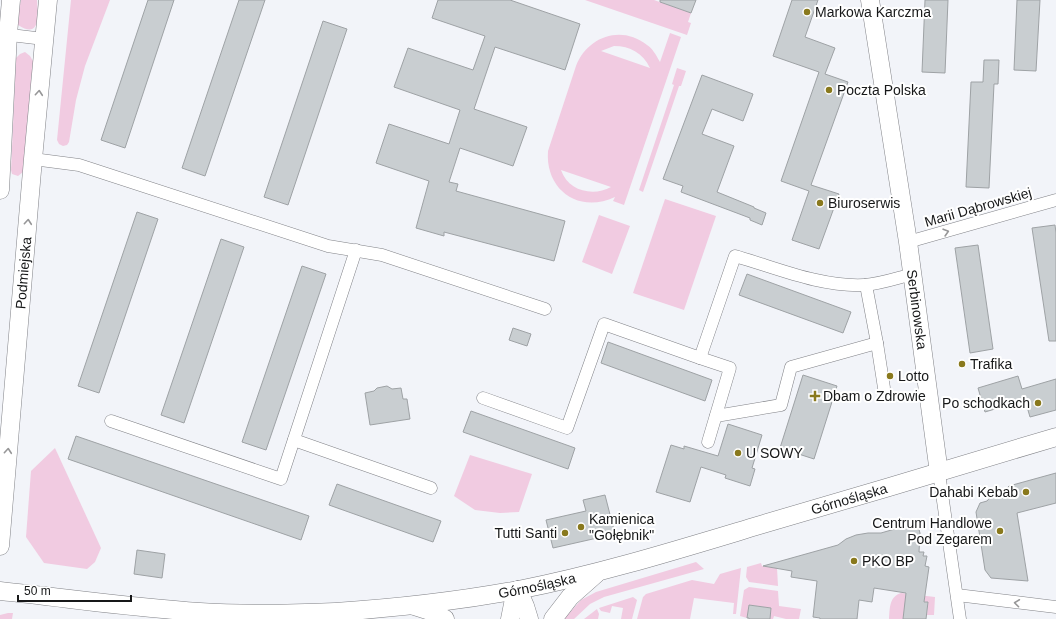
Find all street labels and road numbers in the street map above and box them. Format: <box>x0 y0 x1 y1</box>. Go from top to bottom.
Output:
street label: Marii Dąbrowskiej <box>923 184 1033 230</box>
street label: Podmiejska <box>12 236 34 310</box>
street label: Serbinowska <box>904 269 930 350</box>
street label: Górnośląska <box>809 480 889 518</box>
street label: Górnośląska <box>497 570 577 601</box>

